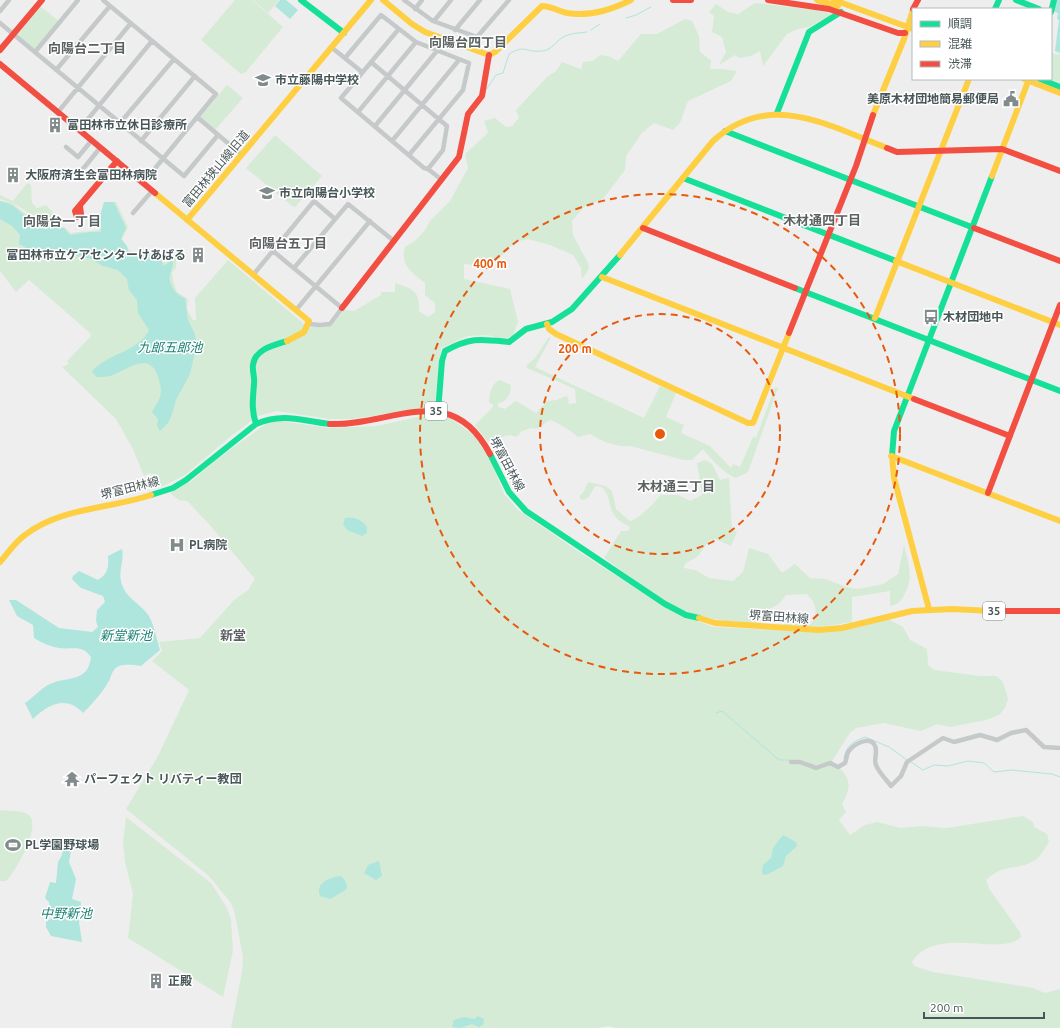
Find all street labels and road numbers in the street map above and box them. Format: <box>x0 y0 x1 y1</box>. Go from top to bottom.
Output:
street label: 富田林狭山線旧道 <box>180 128 251 210</box>
road number: 35 <box>425 402 447 420</box>
street label: 堺富田林線 <box>488 434 527 493</box>
street label: 堺富田林線 <box>99 474 161 501</box>
road number: 35 <box>983 602 1005 620</box>
street label: 堺富田林線 <box>749 608 809 625</box>

